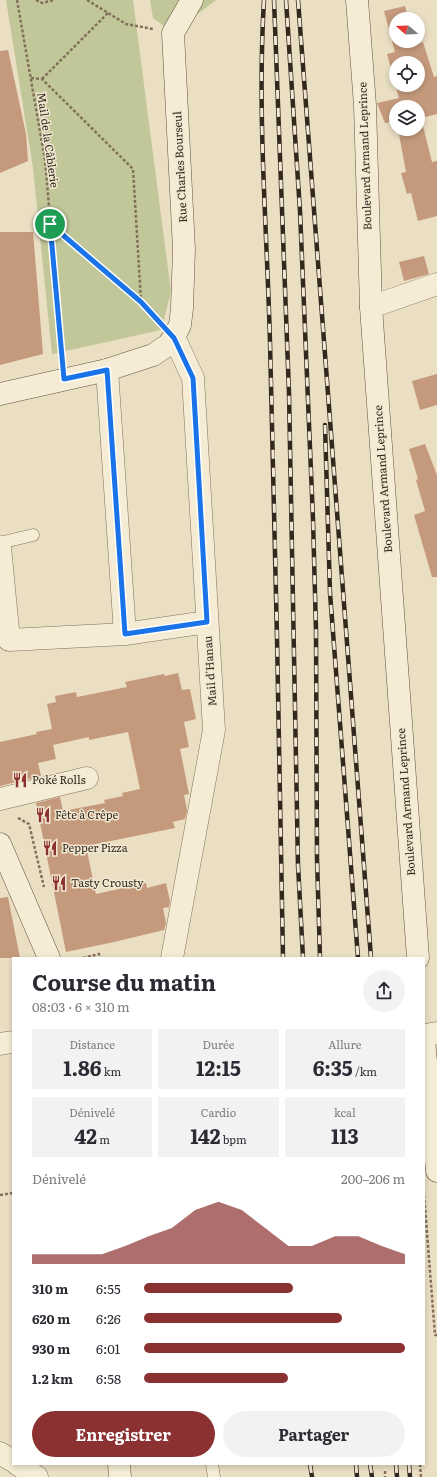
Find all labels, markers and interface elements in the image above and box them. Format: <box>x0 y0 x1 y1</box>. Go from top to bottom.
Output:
north arrow <box>389 12 425 48</box>
map controls <box>389 12 425 136</box>
button: locate <box>389 56 425 92</box>
street label: Boulevard Armand Leprince <box>353 81 375 230</box>
street label: Mail de la Câblerie <box>34 91 64 189</box>
button: layers <box>389 100 425 136</box>
street label: Rue Charles Bourseul <box>168 111 190 223</box>
pin <box>33 207 67 241</box>
icon: arrive <box>39 213 61 235</box>
street label: Boulevard Armand Leprince <box>369 404 395 554</box>
street label: Mail d'Hanau <box>199 635 219 707</box>
street label: Boulevard Armand Leprince <box>392 727 418 877</box>
restaurant icon: Poké Rolls <box>11 771 29 789</box>
place label: Poké Rolls <box>32 771 86 787</box>
restaurant icon: Fête à Crêpe <box>34 806 52 824</box>
place label: Fête à Crêpe <box>55 806 118 822</box>
restaurant icon: Pepper Pizza <box>41 839 59 857</box>
place label: Pepper Pizza <box>62 839 128 855</box>
restaurant icon: Tasty Crousty <box>50 874 68 892</box>
place label: Tasty Crousty <box>71 874 144 890</box>
text: Course du matin <box>32 965 216 998</box>
button: share <box>363 970 405 1012</box>
text: 08:03 · 6 × 310 m <box>32 997 130 1016</box>
text: Distance <box>69 1036 115 1052</box>
text: Durée <box>203 1036 234 1052</box>
text: Allure <box>328 1036 361 1052</box>
text: 1.86 <box>63 1052 102 1082</box>
text: 12:15 <box>196 1052 241 1082</box>
text: 6:35 <box>313 1052 353 1082</box>
text: km <box>102 1063 121 1079</box>
text: /km <box>353 1063 377 1079</box>
text: Dénivelé <box>69 1104 115 1120</box>
text: Cardio <box>201 1104 236 1120</box>
text: kcal <box>334 1104 356 1120</box>
text: 42 <box>74 1120 97 1150</box>
text: 142 <box>190 1120 221 1150</box>
text: 113 <box>331 1120 359 1150</box>
text: m <box>97 1131 110 1147</box>
text: bpm <box>221 1131 247 1147</box>
text: Dénivelé <box>32 1169 86 1188</box>
text: 200–206 m <box>341 1169 405 1188</box>
text: 310 m <box>32 1279 68 1298</box>
text: 6:55 <box>96 1279 121 1298</box>
text: 620 m <box>32 1309 70 1328</box>
text: 6:26 <box>96 1309 121 1328</box>
text: 930 m <box>32 1339 70 1358</box>
text: 6:01 <box>96 1339 120 1358</box>
text: 1.2 km <box>32 1369 73 1388</box>
text: 6:58 <box>96 1369 121 1388</box>
button: Enregistrer <box>32 1411 215 1457</box>
button: Partager <box>223 1411 405 1457</box>

